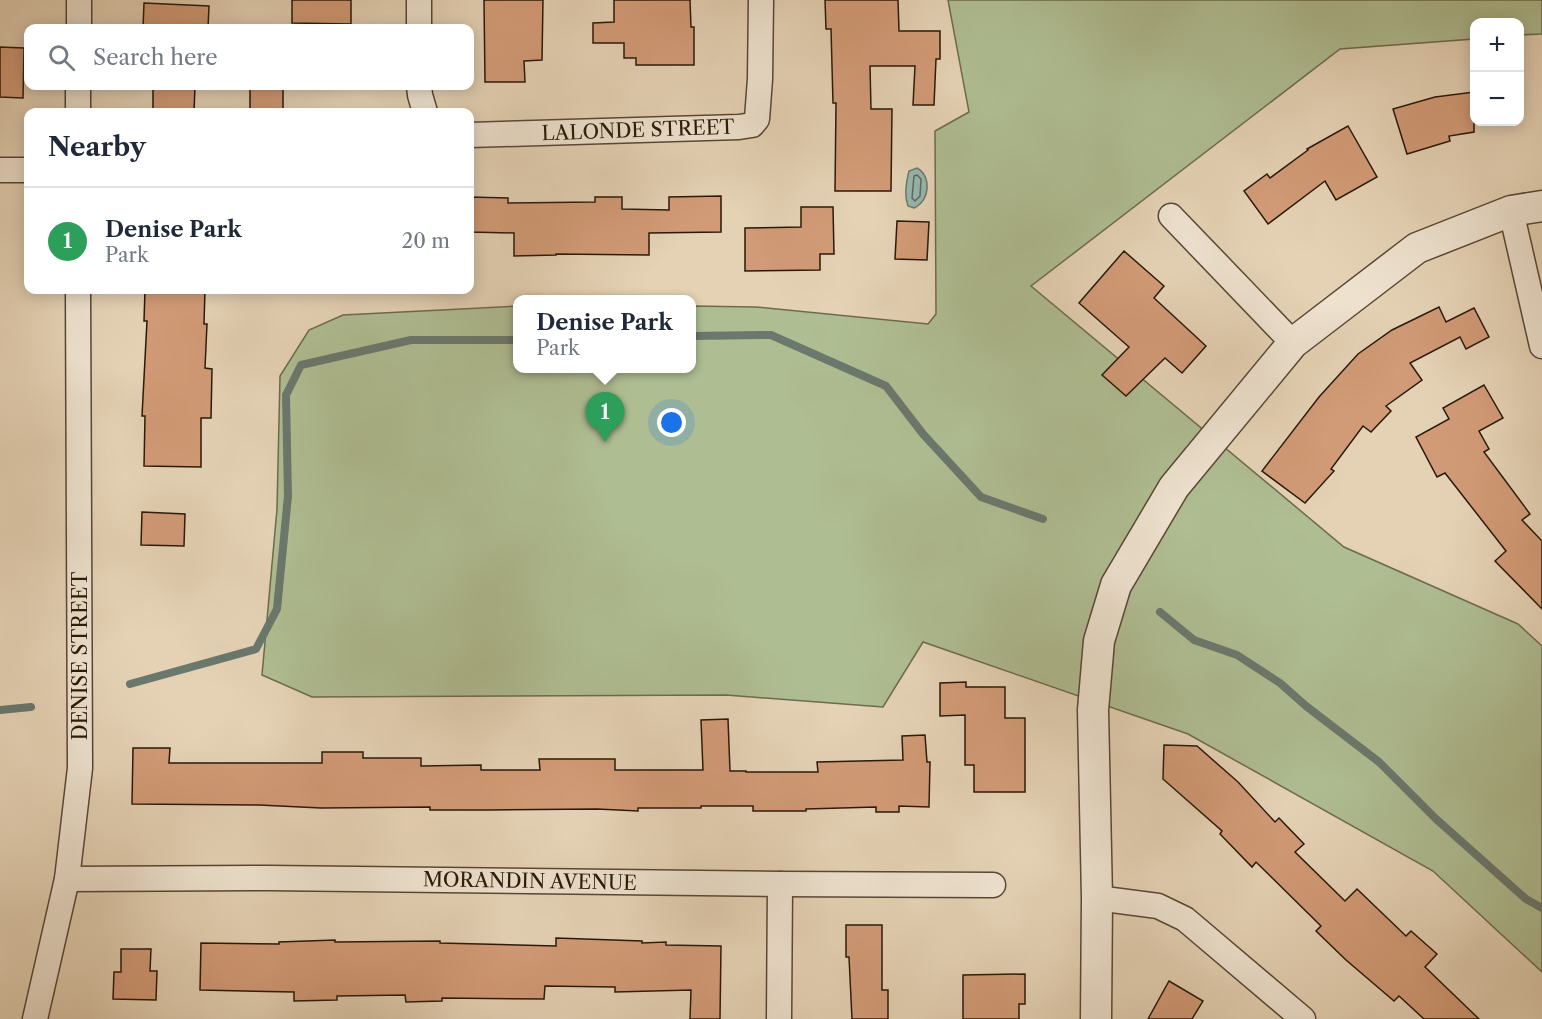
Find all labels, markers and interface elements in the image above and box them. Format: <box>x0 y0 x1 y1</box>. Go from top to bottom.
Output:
map controls <box>1470 18 1524 126</box>
button: + <box>1470 18 1524 72</box>
search box <box>24 24 474 90</box>
icon: search <box>45 41 78 74</box>
text: Search here <box>93 44 218 71</box>
button: − <box>1470 72 1524 126</box>
street label: LALONDE STREET <box>541 115 735 145</box>
text: Nearby <box>48 131 146 163</box>
text: Denise Park <box>105 216 242 243</box>
text: 1 <box>63 229 72 253</box>
text: 20 m <box>402 229 450 253</box>
text: Park <box>105 243 148 267</box>
popup <box>513 295 696 373</box>
text: Denise Park <box>536 309 673 336</box>
text: Park <box>536 336 580 360</box>
pin: 1 <box>586 392 624 442</box>
your location <box>657 408 686 437</box>
street label: DENISE STREET <box>68 571 92 741</box>
street label: MORANDIN AVENUE <box>423 867 637 895</box>

